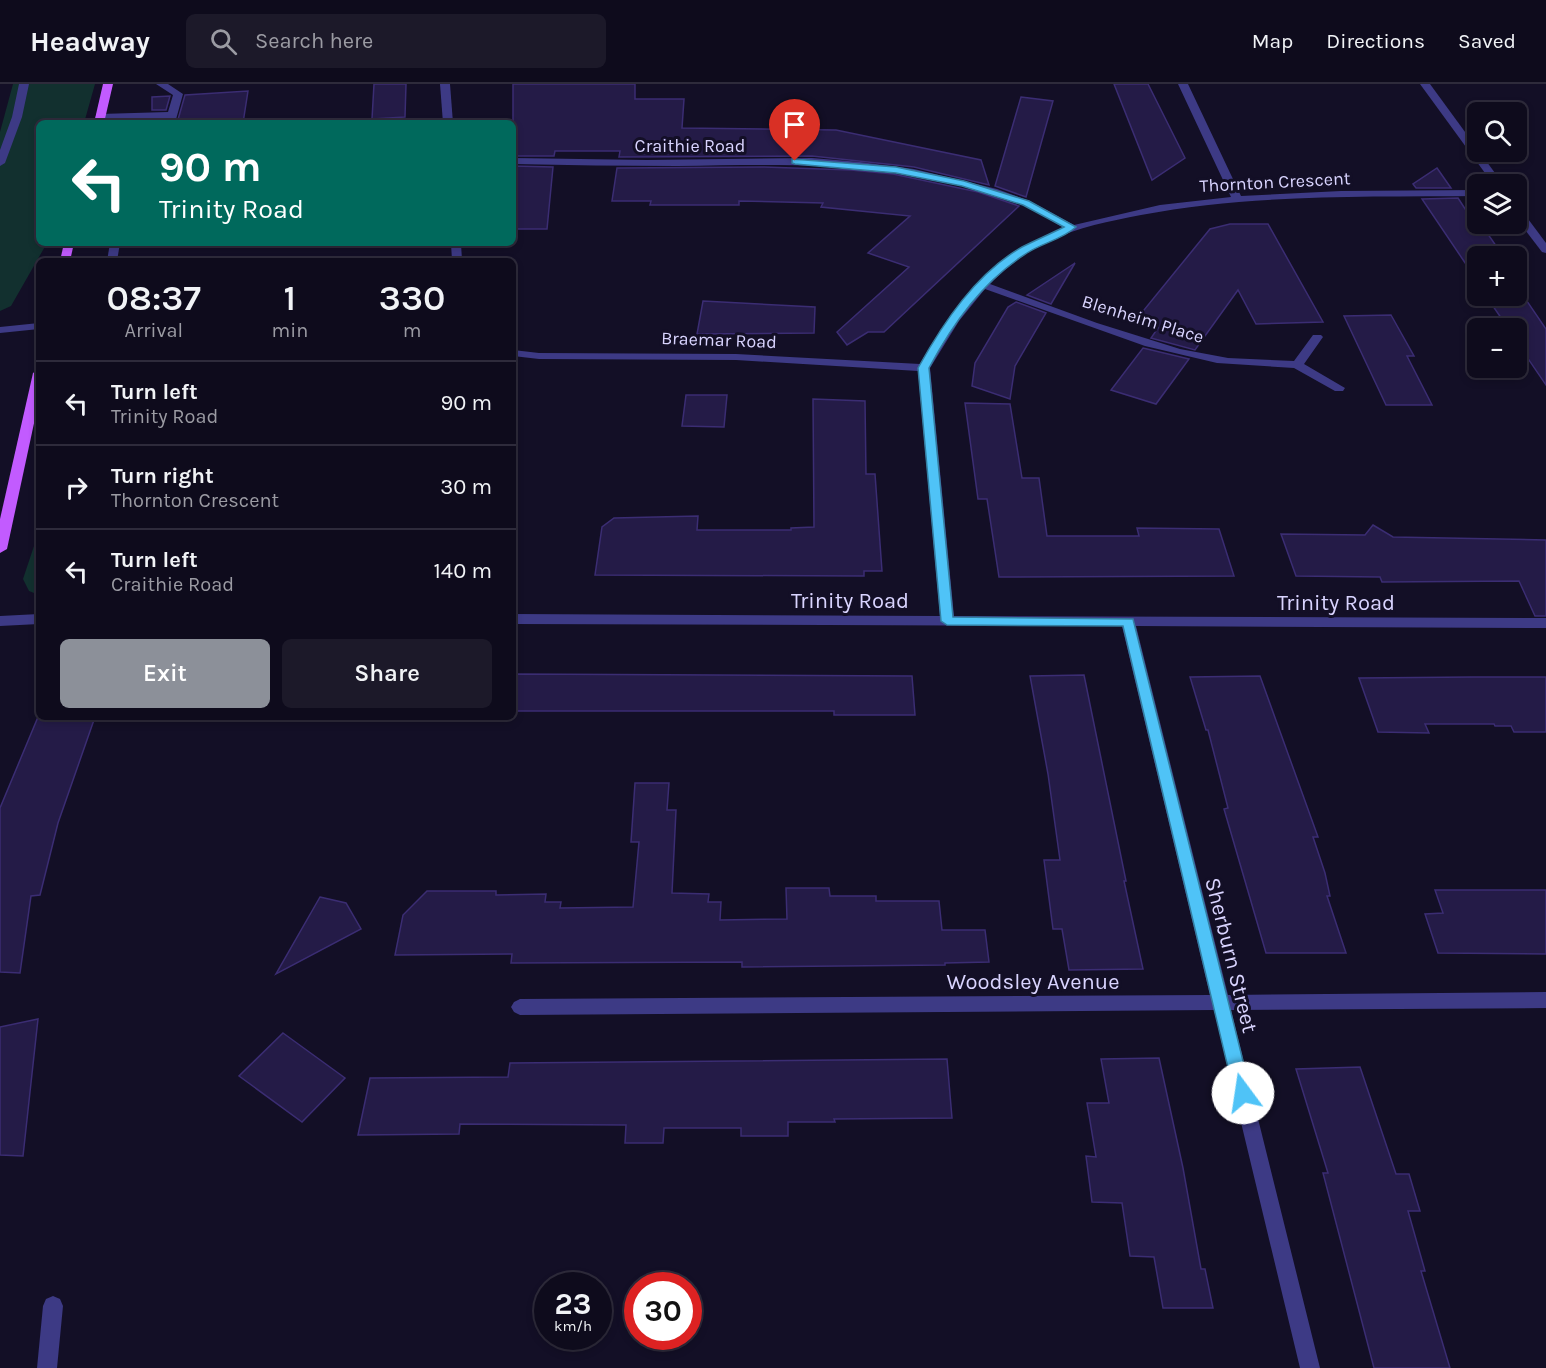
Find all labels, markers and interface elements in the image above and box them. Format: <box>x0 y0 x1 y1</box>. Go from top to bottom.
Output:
search box <box>186 14 606 68</box>
text: Headway <box>30 25 150 58</box>
icon: search <box>207 25 240 58</box>
text: Search here <box>255 28 373 54</box>
text: Map <box>1252 29 1293 53</box>
text: Directions <box>1326 29 1425 53</box>
text: Saved <box>1458 29 1516 53</box>
pin <box>769 99 820 161</box>
map controls <box>1467 102 1527 378</box>
button: search <box>1467 102 1527 162</box>
icon: arrive <box>778 108 811 141</box>
street label: Craithie Road <box>635 135 745 157</box>
text: 90 m <box>159 142 262 192</box>
icon: left <box>60 144 138 222</box>
street label: Thornton Crescent <box>1199 167 1351 197</box>
button: layers <box>1467 174 1527 234</box>
text: Trinity Road <box>159 193 304 225</box>
button: + <box>1467 246 1527 306</box>
text: 08:37 <box>107 277 201 319</box>
text: 1 <box>284 277 296 319</box>
text: 330 <box>379 277 445 319</box>
street label: Blenheim Place <box>1079 290 1207 348</box>
button: − <box>1467 318 1527 378</box>
text: Arrival <box>124 319 183 342</box>
text: min <box>272 319 308 342</box>
text: m <box>403 319 421 342</box>
street label: Braemar Road <box>661 327 777 353</box>
text: Turn left <box>111 379 198 405</box>
icon: left <box>60 387 93 420</box>
text: 90 m <box>440 390 492 416</box>
text: Trinity Road <box>111 405 218 428</box>
text: Turn right <box>111 463 214 489</box>
icon: right <box>60 471 93 504</box>
text: 30 m <box>440 474 492 500</box>
text: Thornton Crescent <box>111 489 279 512</box>
text: Turn left <box>111 547 198 573</box>
icon: left <box>60 555 93 588</box>
text: 140 m <box>434 558 492 584</box>
text: Craithie Road <box>111 573 234 596</box>
street label: Trinity Road <box>791 588 909 614</box>
street label: Trinity Road <box>1277 590 1395 616</box>
button: Exit <box>60 639 270 708</box>
button: Share <box>282 639 492 708</box>
street label: Sherburn Street <box>1199 875 1263 1036</box>
street label: Woodsley Avenue <box>947 969 1119 995</box>
position arrow <box>1211 1061 1275 1125</box>
speed limit sign: 30 <box>624 1272 702 1350</box>
text: 23 <box>555 1286 591 1322</box>
text: km/h <box>554 1317 592 1335</box>

